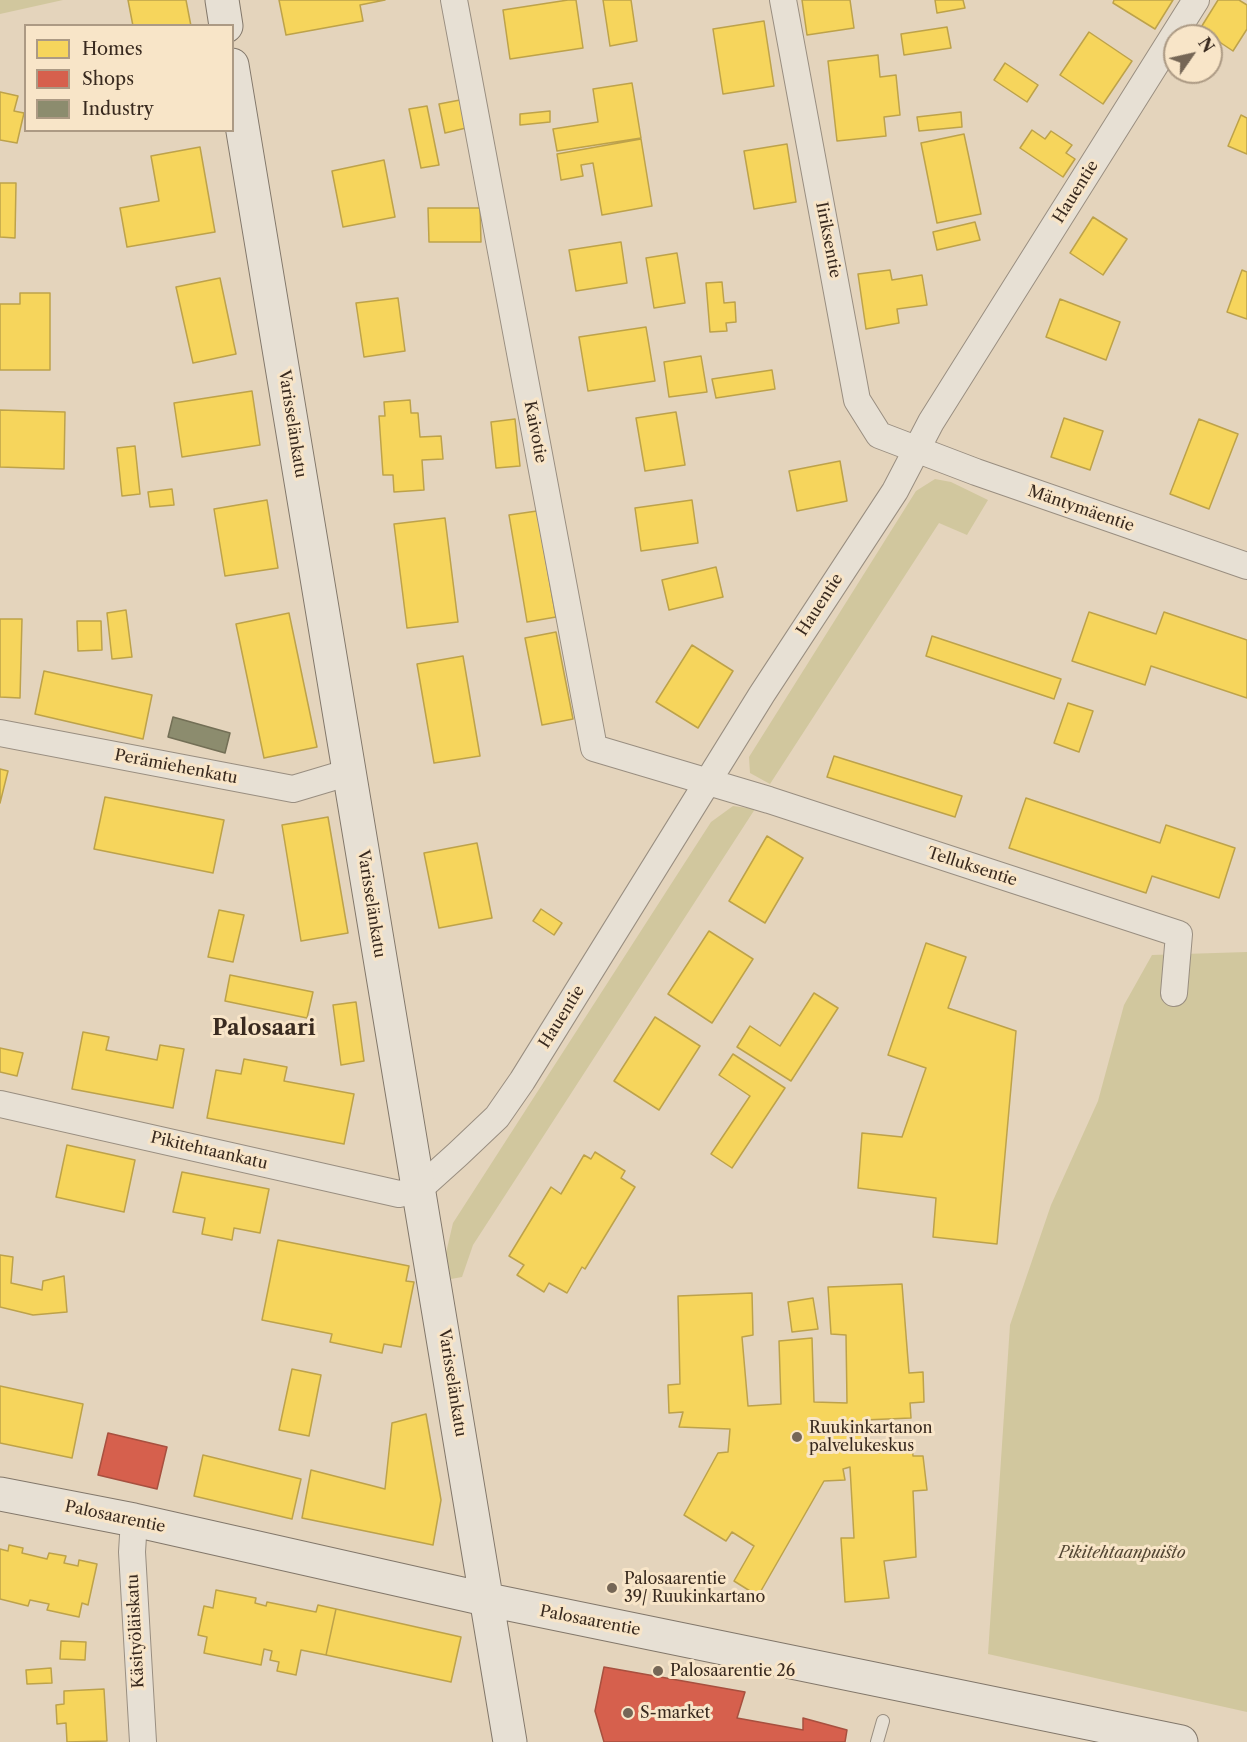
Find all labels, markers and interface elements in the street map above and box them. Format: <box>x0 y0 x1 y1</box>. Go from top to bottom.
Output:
legend <box>24 24 234 132</box>
north arrow <box>1163 24 1223 84</box>
text: N <box>1194 34 1218 56</box>
text: Homes <box>82 38 143 60</box>
text: Shops <box>82 68 134 90</box>
text: Industry <box>82 98 154 120</box>
street label: Hauentie <box>1049 157 1103 227</box>
street label: Iiriksentie <box>811 200 845 280</box>
street label: Varisselänkatu <box>274 369 310 479</box>
street label: Kaivotie <box>520 399 550 465</box>
street label: Mäntymäentie <box>1025 482 1137 536</box>
street label: Hauentie <box>793 570 847 640</box>
street label: Perämiehenkatu <box>113 746 239 788</box>
street label: Telluksentie <box>925 843 1019 891</box>
street label: Varisselänkatu <box>353 849 389 959</box>
street label: Hauentie <box>535 982 589 1052</box>
district label: Palosaari <box>212 1016 316 1042</box>
street label: Pikitehtaankatu <box>149 1128 269 1174</box>
street label: Varisselänkatu <box>434 1328 470 1438</box>
place label: Ruukinkartanon palvelukeskus <box>809 1418 933 1456</box>
marker: Ruukinkartanon palvelukeskus <box>790 1430 804 1444</box>
street label: Palosaarentie <box>63 1497 167 1537</box>
park label: Pikitehtaanpuisto <box>1058 1543 1186 1563</box>
place label: Palosaarentie 39/ Ruukinkartano <box>624 1569 765 1607</box>
street label: Käsityöläiskatu <box>123 1573 149 1689</box>
marker: Palosaarentie 39/ Ruukinkartano <box>605 1581 619 1595</box>
street label: Palosaarentie <box>538 1602 642 1640</box>
place label: Palosaarentie 26 <box>670 1661 795 1681</box>
marker: Palosaarentie 26 <box>651 1664 665 1678</box>
place label: S-market <box>640 1703 710 1723</box>
marker: S-market <box>621 1706 635 1720</box>

